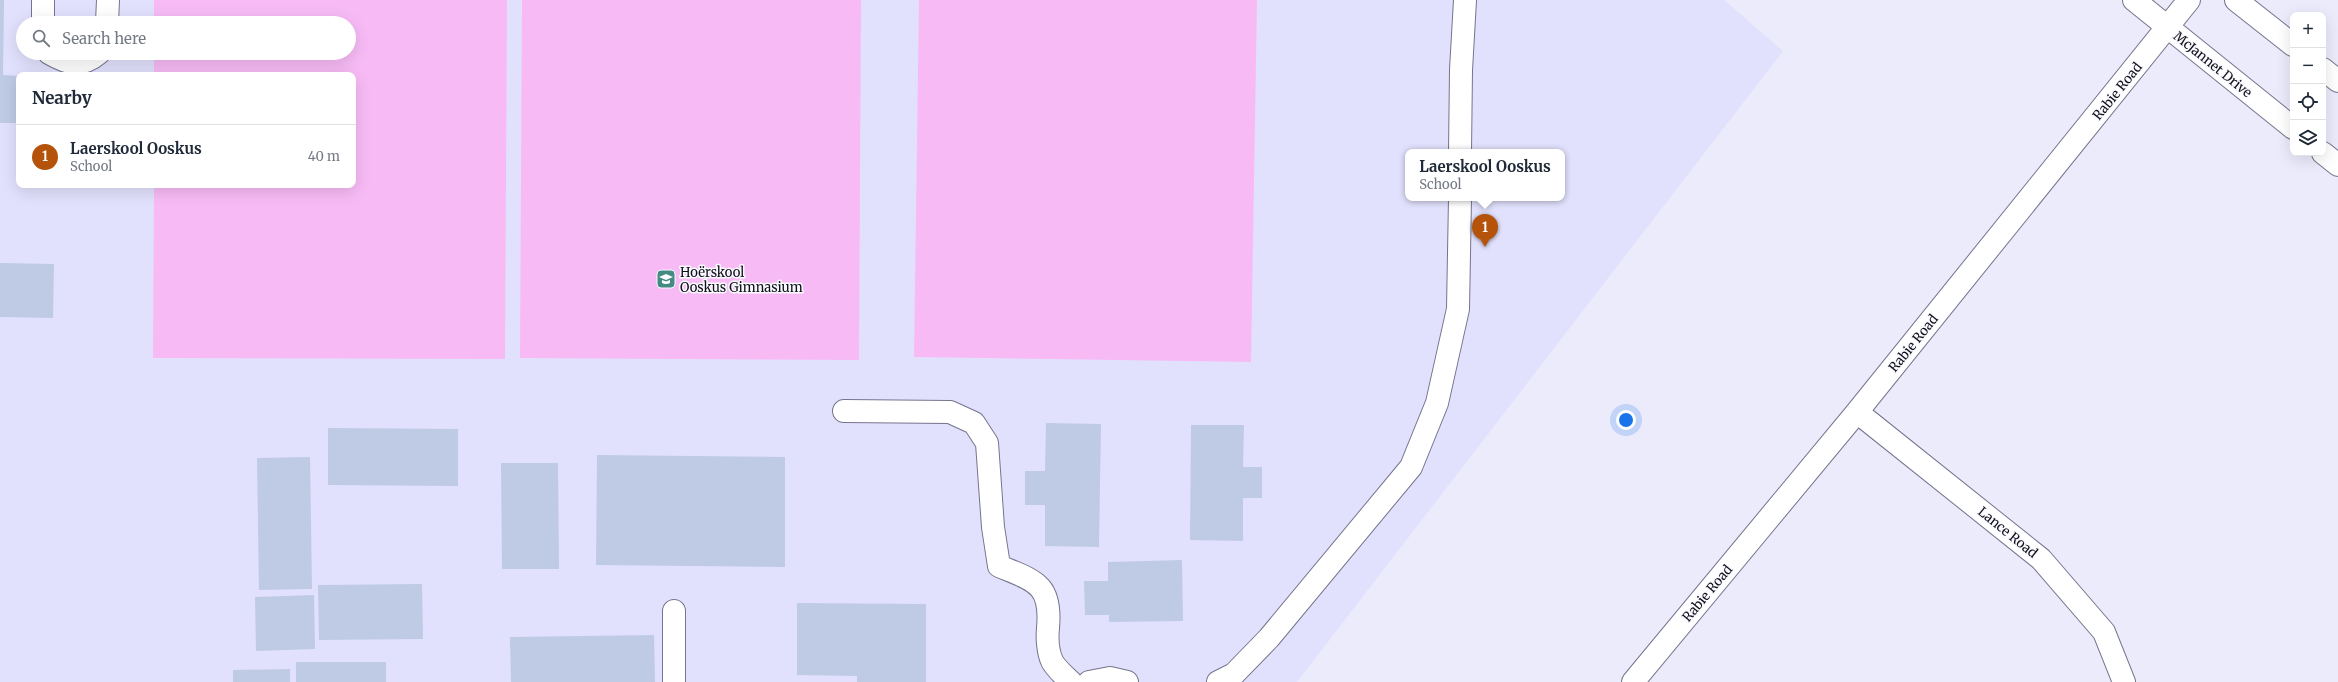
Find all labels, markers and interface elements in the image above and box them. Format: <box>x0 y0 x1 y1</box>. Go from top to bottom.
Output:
map controls <box>2290 12 2326 156</box>
button: + <box>2290 12 2326 48</box>
search box <box>16 16 356 60</box>
icon: search <box>30 27 52 49</box>
street label: McJannet Drive <box>2170 28 2256 101</box>
text: Search here <box>62 29 146 48</box>
button: − <box>2290 48 2326 84</box>
street label: Rabie Road <box>2089 59 2146 124</box>
button: locate <box>2290 84 2326 120</box>
text: Nearby <box>32 87 92 109</box>
button: layers <box>2290 120 2326 156</box>
text: Laerskool Ooskus <box>70 139 202 158</box>
text: 1 <box>42 148 48 165</box>
text: 40 m <box>308 148 340 165</box>
popup <box>1405 149 1565 201</box>
text: Laerskool Ooskus <box>1419 157 1551 176</box>
text: School <box>70 158 112 175</box>
text: School <box>1419 176 1461 193</box>
pin: 1 <box>1472 214 1498 247</box>
place label: Hoërskool Ooskus Gimnasium <box>680 264 803 296</box>
school or university icon: Hoërskool Ooskus Gimnasium <box>655 268 677 290</box>
street label: Rabie Road <box>1885 311 1942 376</box>
your location <box>1616 410 1636 430</box>
street label: Lance Road <box>1974 503 2041 562</box>
street label: Rabie Road <box>1679 561 1736 625</box>

